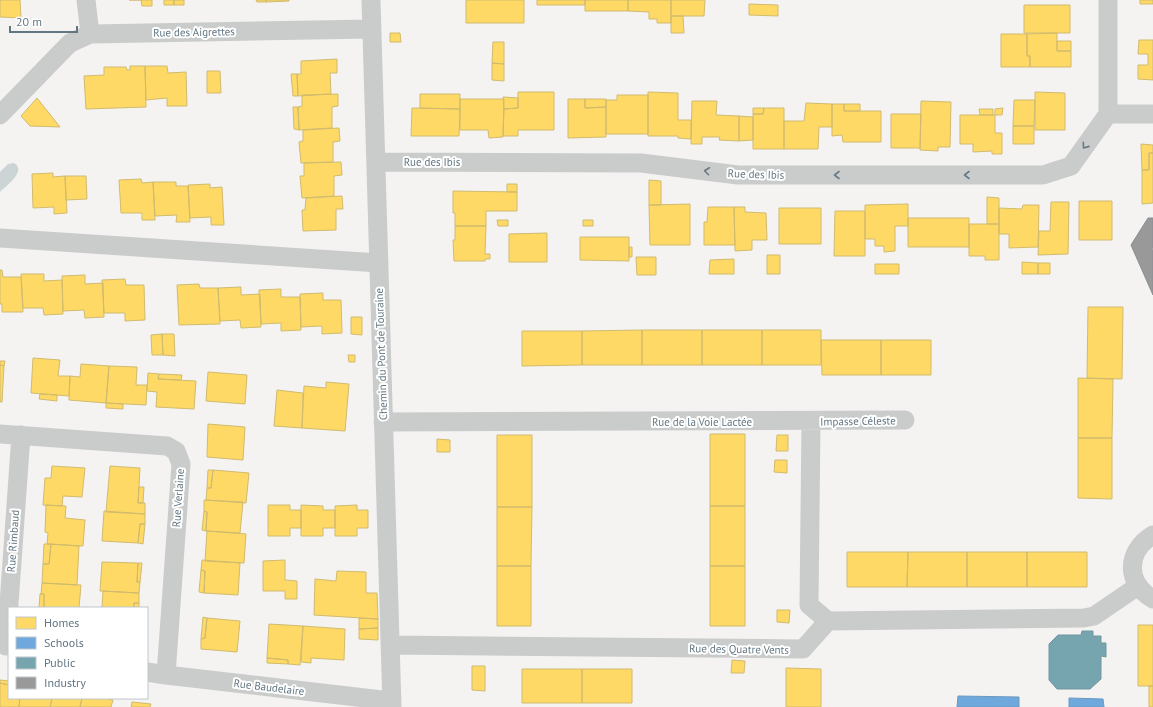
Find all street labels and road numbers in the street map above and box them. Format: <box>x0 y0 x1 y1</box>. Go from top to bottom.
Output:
street label: Rue des Aigrettes <box>153 24 235 40</box>
street label: Rue des Ibis <box>404 155 461 169</box>
street label: Rue des Ibis <box>727 166 785 182</box>
street label: Chemin du Pont de Touraine <box>372 287 390 420</box>
street label: Impasse Céleste <box>820 413 896 429</box>
street label: Rue de la Voie Lactée <box>652 415 752 429</box>
street label: Rue Verlaine <box>169 468 187 528</box>
street label: Rue Rimbaud <box>4 509 22 573</box>
street label: Rue des Quatre Vents <box>689 641 790 657</box>
street label: Rue Baudelaire <box>233 676 306 698</box>

